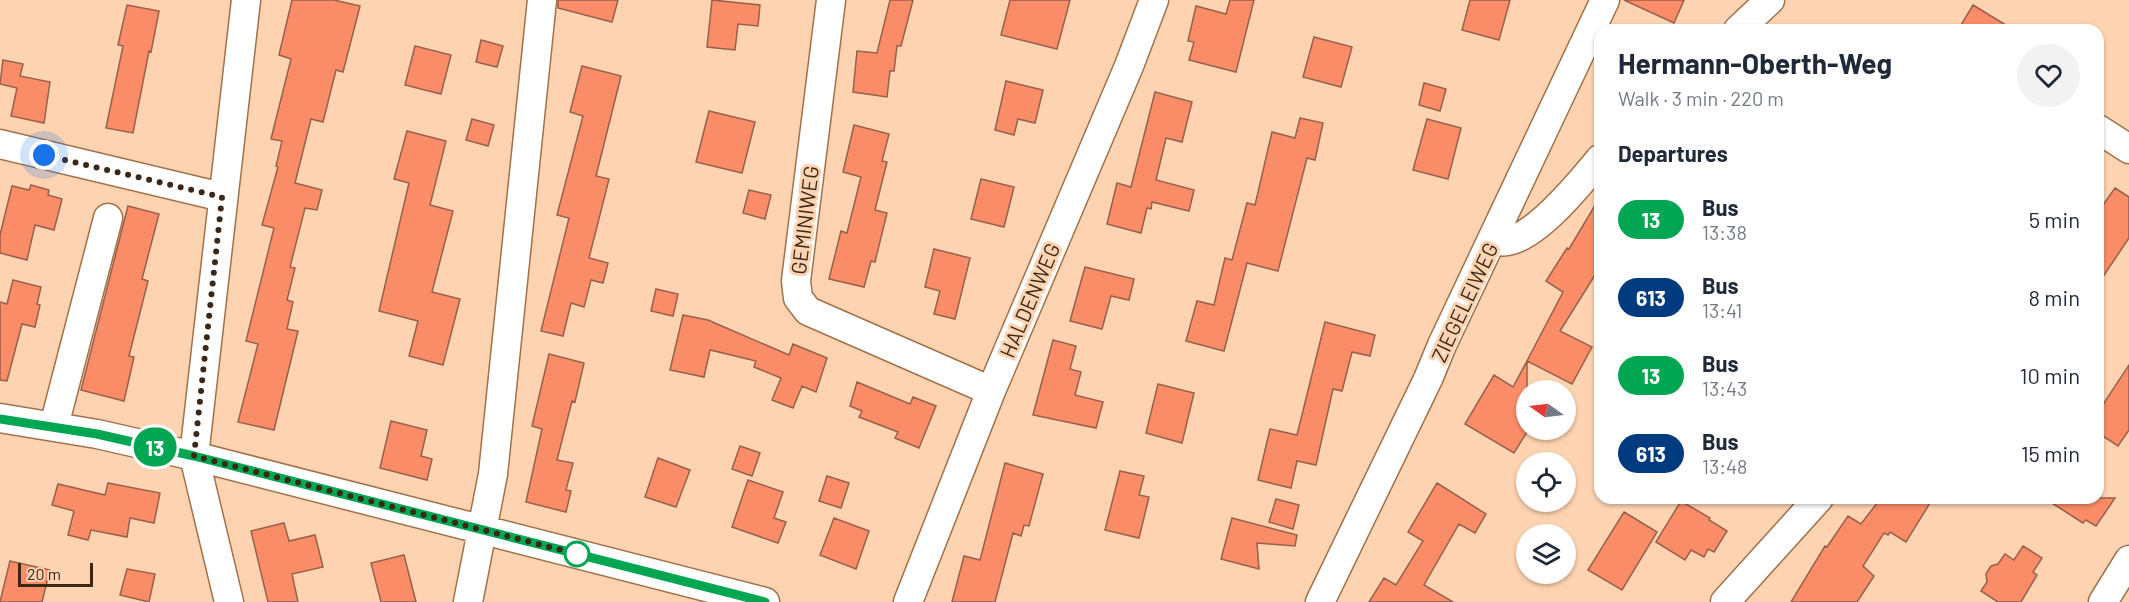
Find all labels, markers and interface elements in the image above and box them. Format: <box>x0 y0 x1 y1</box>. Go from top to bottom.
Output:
button: heart <box>2017 44 2080 107</box>
text: Hermann-Oberth-Weg <box>1618 46 1892 80</box>
text: Walk · 3 min · 220 m <box>1618 86 1784 110</box>
your location <box>29 140 59 170</box>
text: Departures <box>1618 140 1728 166</box>
street label: GEMINIWEG <box>785 164 823 276</box>
text: Bus <box>1702 194 1739 220</box>
text: 5 min <box>2029 206 2080 232</box>
text: 13 <box>1642 207 1660 232</box>
text: 13:38 <box>1702 220 1747 244</box>
street label: ZIEGELEIWEG <box>1425 238 1503 366</box>
street label: HALDENWEG <box>994 239 1064 361</box>
text: Bus <box>1702 272 1739 298</box>
text: 8 min <box>2028 284 2080 310</box>
text: 613 <box>1636 285 1666 310</box>
text: 13:41 <box>1702 298 1742 322</box>
text: Bus <box>1702 350 1739 376</box>
text: 10 min <box>2020 362 2080 388</box>
text: 13 <box>1642 363 1660 388</box>
text: 13:43 <box>1702 376 1747 400</box>
north arrow <box>1516 380 1576 440</box>
map controls <box>1516 380 1576 584</box>
line badge: 13 <box>128 428 182 466</box>
text: Bus <box>1702 428 1739 454</box>
text: 13 <box>146 435 164 460</box>
text: 15 min <box>2021 440 2080 466</box>
text: 613 <box>1636 441 1666 466</box>
button: locate <box>1516 452 1576 512</box>
text: 13:48 <box>1702 454 1748 478</box>
button: layers <box>1516 524 1576 584</box>
unlabelled marker <box>564 541 590 567</box>
scale bar <box>18 560 93 588</box>
text: 20 m <box>27 564 61 583</box>

